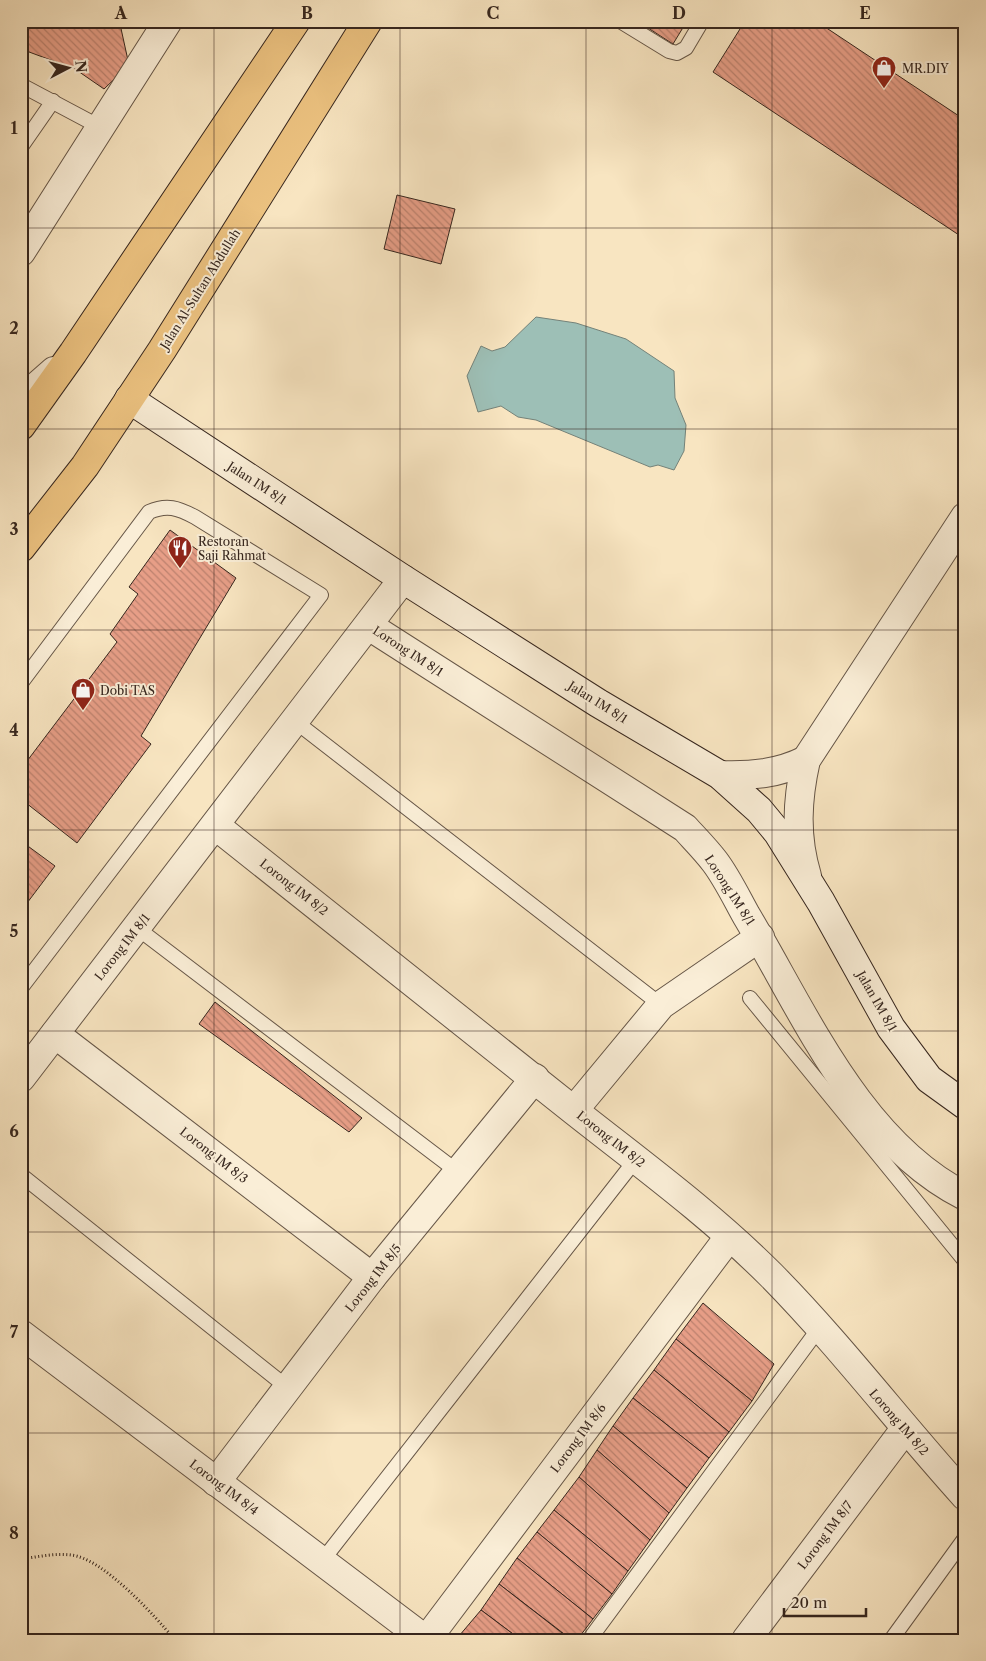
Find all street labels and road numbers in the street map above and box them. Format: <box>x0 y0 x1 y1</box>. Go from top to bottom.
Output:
street label: Jalan Al-Sultan Abdullah <box>156 226 244 354</box>
street label: Jalan IM 8/1 <box>223 457 289 508</box>
street label: Lorong IM 8/1 <box>370 623 446 679</box>
street label: Jalan IM 8/1 <box>564 677 630 726</box>
street label: Lorong IM 8/1 <box>702 852 758 928</box>
street label: Lorong IM 8/2 <box>257 856 331 918</box>
street label: Lorong IM 8/1 <box>91 911 153 983</box>
street label: Jalan IM 8/1 <box>853 966 900 1034</box>
street label: Lorong IM 8/2 <box>574 1108 648 1170</box>
street label: Lorong IM 8/3 <box>177 1124 251 1186</box>
street label: Lorong IM 8/5 <box>342 1241 404 1315</box>
street label: Lorong IM 8/2 <box>866 1386 932 1458</box>
street label: Lorong IM 8/6 <box>547 1401 609 1475</box>
street label: Lorong IM 8/4 <box>187 1456 261 1518</box>
street label: Lorong IM 8/7 <box>794 1498 856 1572</box>

